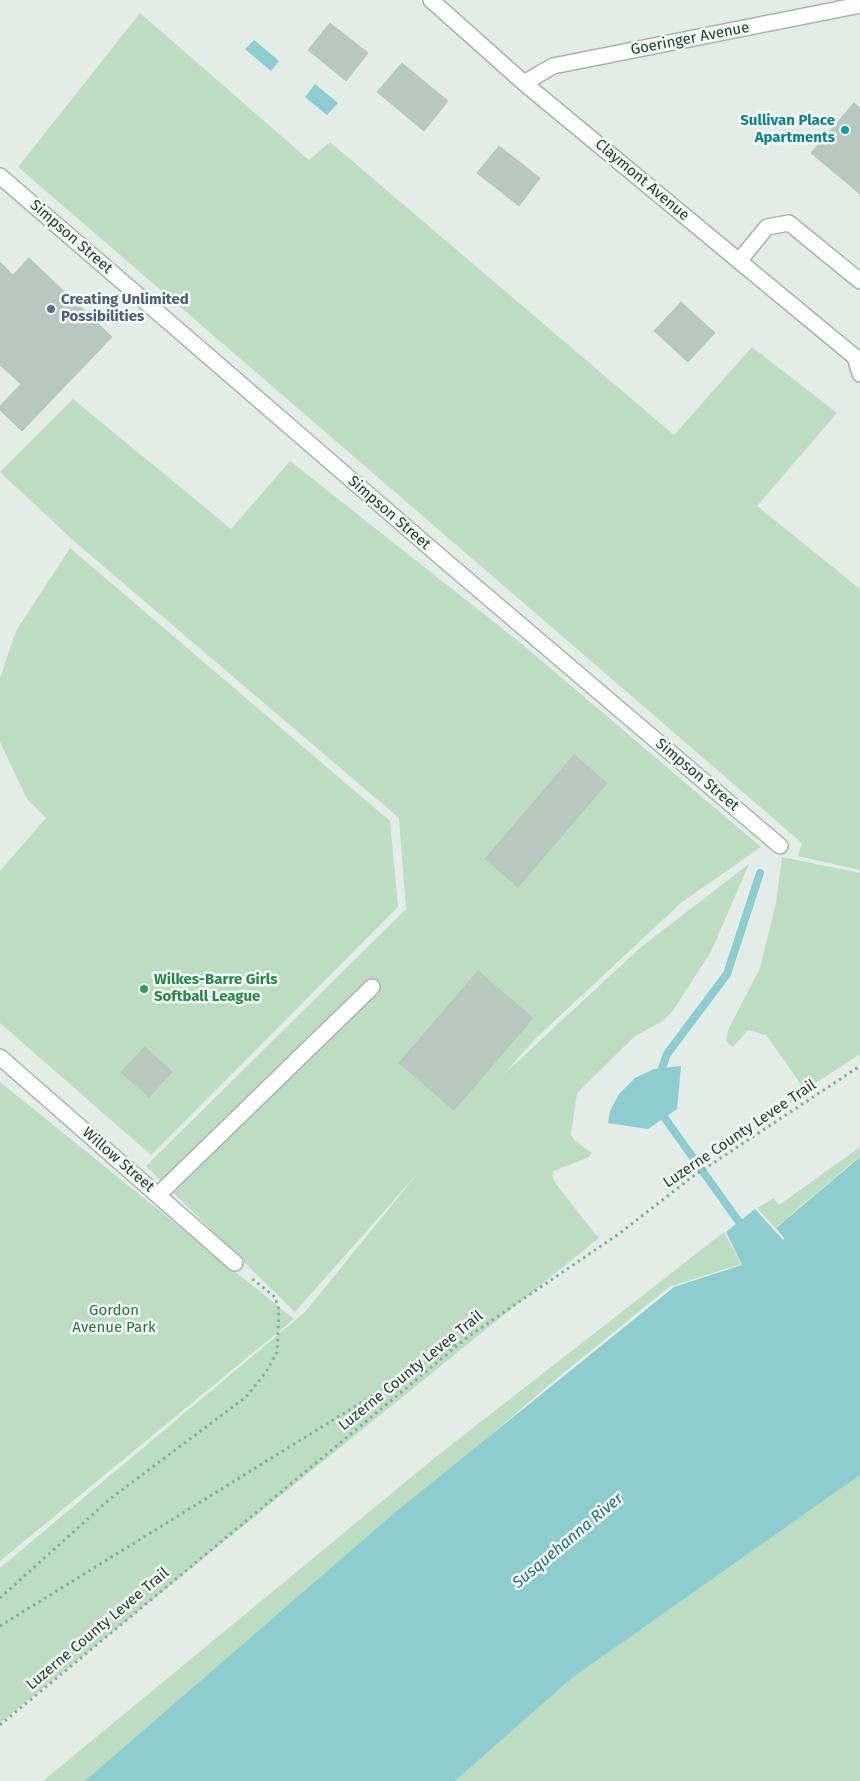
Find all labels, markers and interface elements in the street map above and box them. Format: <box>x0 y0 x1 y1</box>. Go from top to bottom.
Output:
street label: Goeringer Avenue <box>629 19 751 59</box>
place label: Sullivan Place Apartments <box>740 112 835 147</box>
marker: Sullivan Place Apartments <box>839 124 851 136</box>
street label: Claymont Avenue <box>591 135 693 225</box>
street label: Simpson Street <box>26 196 116 278</box>
place label: Creating Unlimited Possibilities <box>61 291 189 326</box>
marker: Creating Unlimited Possibilities <box>45 303 57 315</box>
street label: Simpson Street <box>344 472 434 554</box>
street label: Simpson Street <box>652 735 742 815</box>
place label: Wilkes-Barre Girls Softball League <box>154 971 277 1006</box>
marker: Wilkes-Barre Girls Softball League <box>138 983 150 995</box>
street label: Luzerne County Levee Trail <box>660 1076 820 1192</box>
street label: Willow Street <box>78 1124 158 1196</box>
park label: Gordon Avenue Park <box>72 1302 156 1337</box>
street label: Luzerne County Levee Trail <box>335 1307 487 1435</box>
water label: Susquehanna River <box>509 1489 627 1593</box>
street label: Luzerne County Levee Trail <box>23 1564 173 1694</box>

